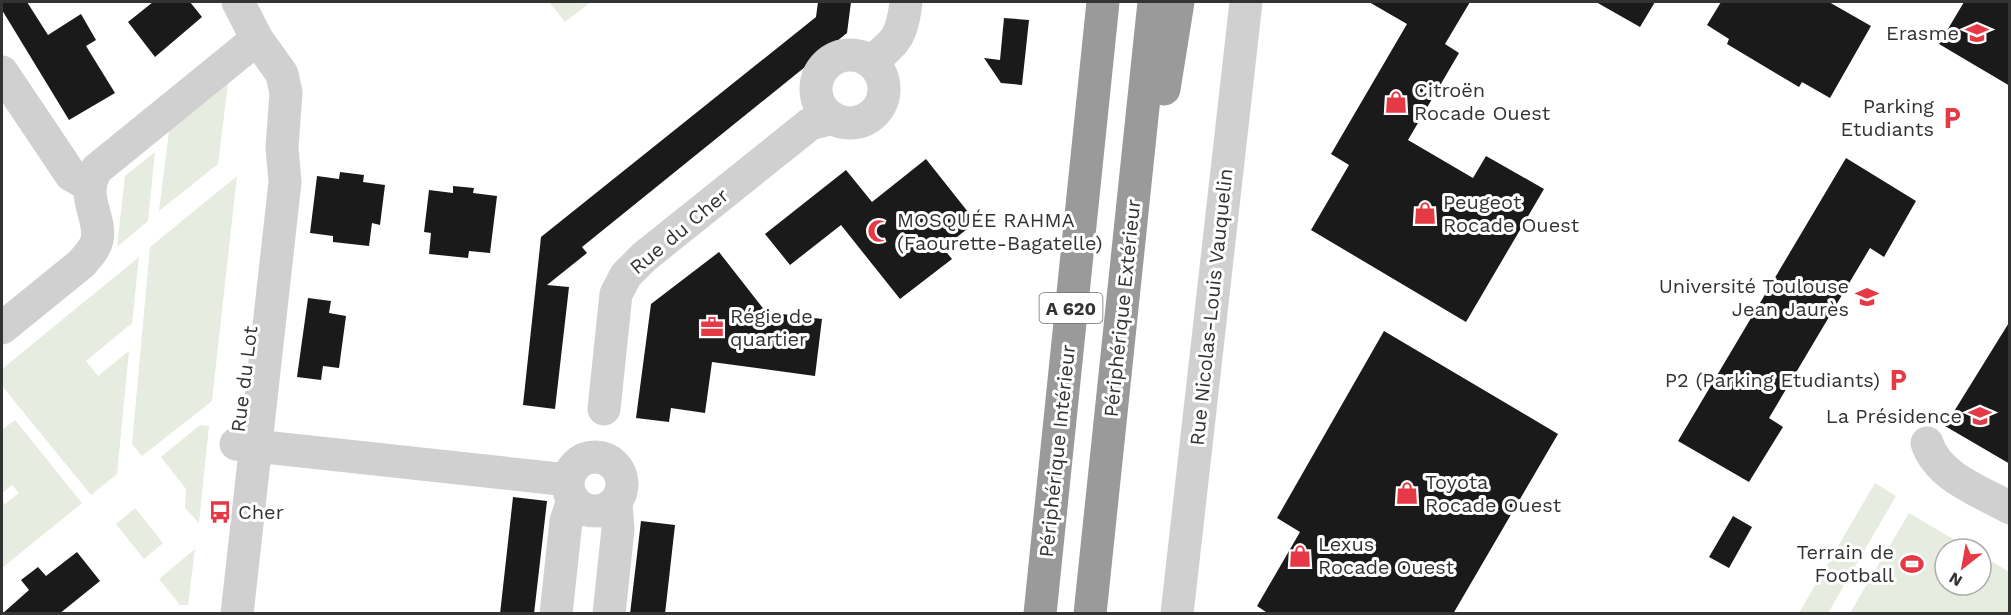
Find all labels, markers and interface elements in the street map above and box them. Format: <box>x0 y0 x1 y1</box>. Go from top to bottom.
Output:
school or university icon: Erasme <box>1964 20 1990 46</box>
place label: Erasme <box>1886 21 1959 45</box>
place label: Citroën Rocade Ouest <box>1414 78 1551 125</box>
shop icon: Citroën Rocade Ouest <box>1383 89 1409 115</box>
place label: Parking Etudiants <box>1841 94 1934 141</box>
parking icon: Parking Etudiants <box>1939 105 1965 131</box>
street label: Rue Nicolas-Louis Vauquelin <box>1184 167 1238 447</box>
street label: Rue du Cher <box>625 183 733 279</box>
place label: Peugeot Rocade Ouest <box>1443 190 1580 237</box>
street label: Périphérique Extérieur <box>1099 198 1145 418</box>
shop icon: Peugeot Rocade Ouest <box>1412 200 1438 226</box>
place label: MOSQUÉE RAHMA (Faourette-Bagatelle) <box>897 208 1103 255</box>
mosque icon: MOSQUÉE RAHMA (Faourette-Bagatelle) <box>866 218 892 244</box>
place label: Université Toulouse Jean Jaurès <box>1659 274 1849 321</box>
school or university icon: Université Toulouse Jean Jaurès <box>1854 284 1880 310</box>
road number: A 620 <box>1040 293 1102 323</box>
place label: Régie de quartier <box>730 304 813 351</box>
office icon: Régie de quartier <box>699 314 725 340</box>
street label: Rue du Lot <box>226 324 263 434</box>
street label: Périphérique Intérieur <box>1034 343 1080 559</box>
parking icon: P2 (Parking Etudiants) <box>1885 367 1911 393</box>
place label: P2 (Parking Etudiants) <box>1665 368 1880 392</box>
school or university icon: La Présidence <box>1967 403 1993 429</box>
place label: La Présidence <box>1826 404 1962 428</box>
place label: Toyota Rocade Ouest <box>1425 470 1562 517</box>
shop icon: Toyota Rocade Ouest <box>1394 480 1420 506</box>
bus stop icon: Cher <box>207 499 233 525</box>
place label: Cher <box>238 500 284 524</box>
place label: Lexus Rocade Ouest <box>1318 532 1455 579</box>
north arrow <box>1933 537 1993 597</box>
place label: Terrain de Football <box>1797 540 1894 587</box>
shop icon: Lexus Rocade Ouest <box>1287 543 1313 569</box>
sports icon: Terrain de Football <box>1899 551 1925 577</box>
text: N <box>1946 568 1966 591</box>

